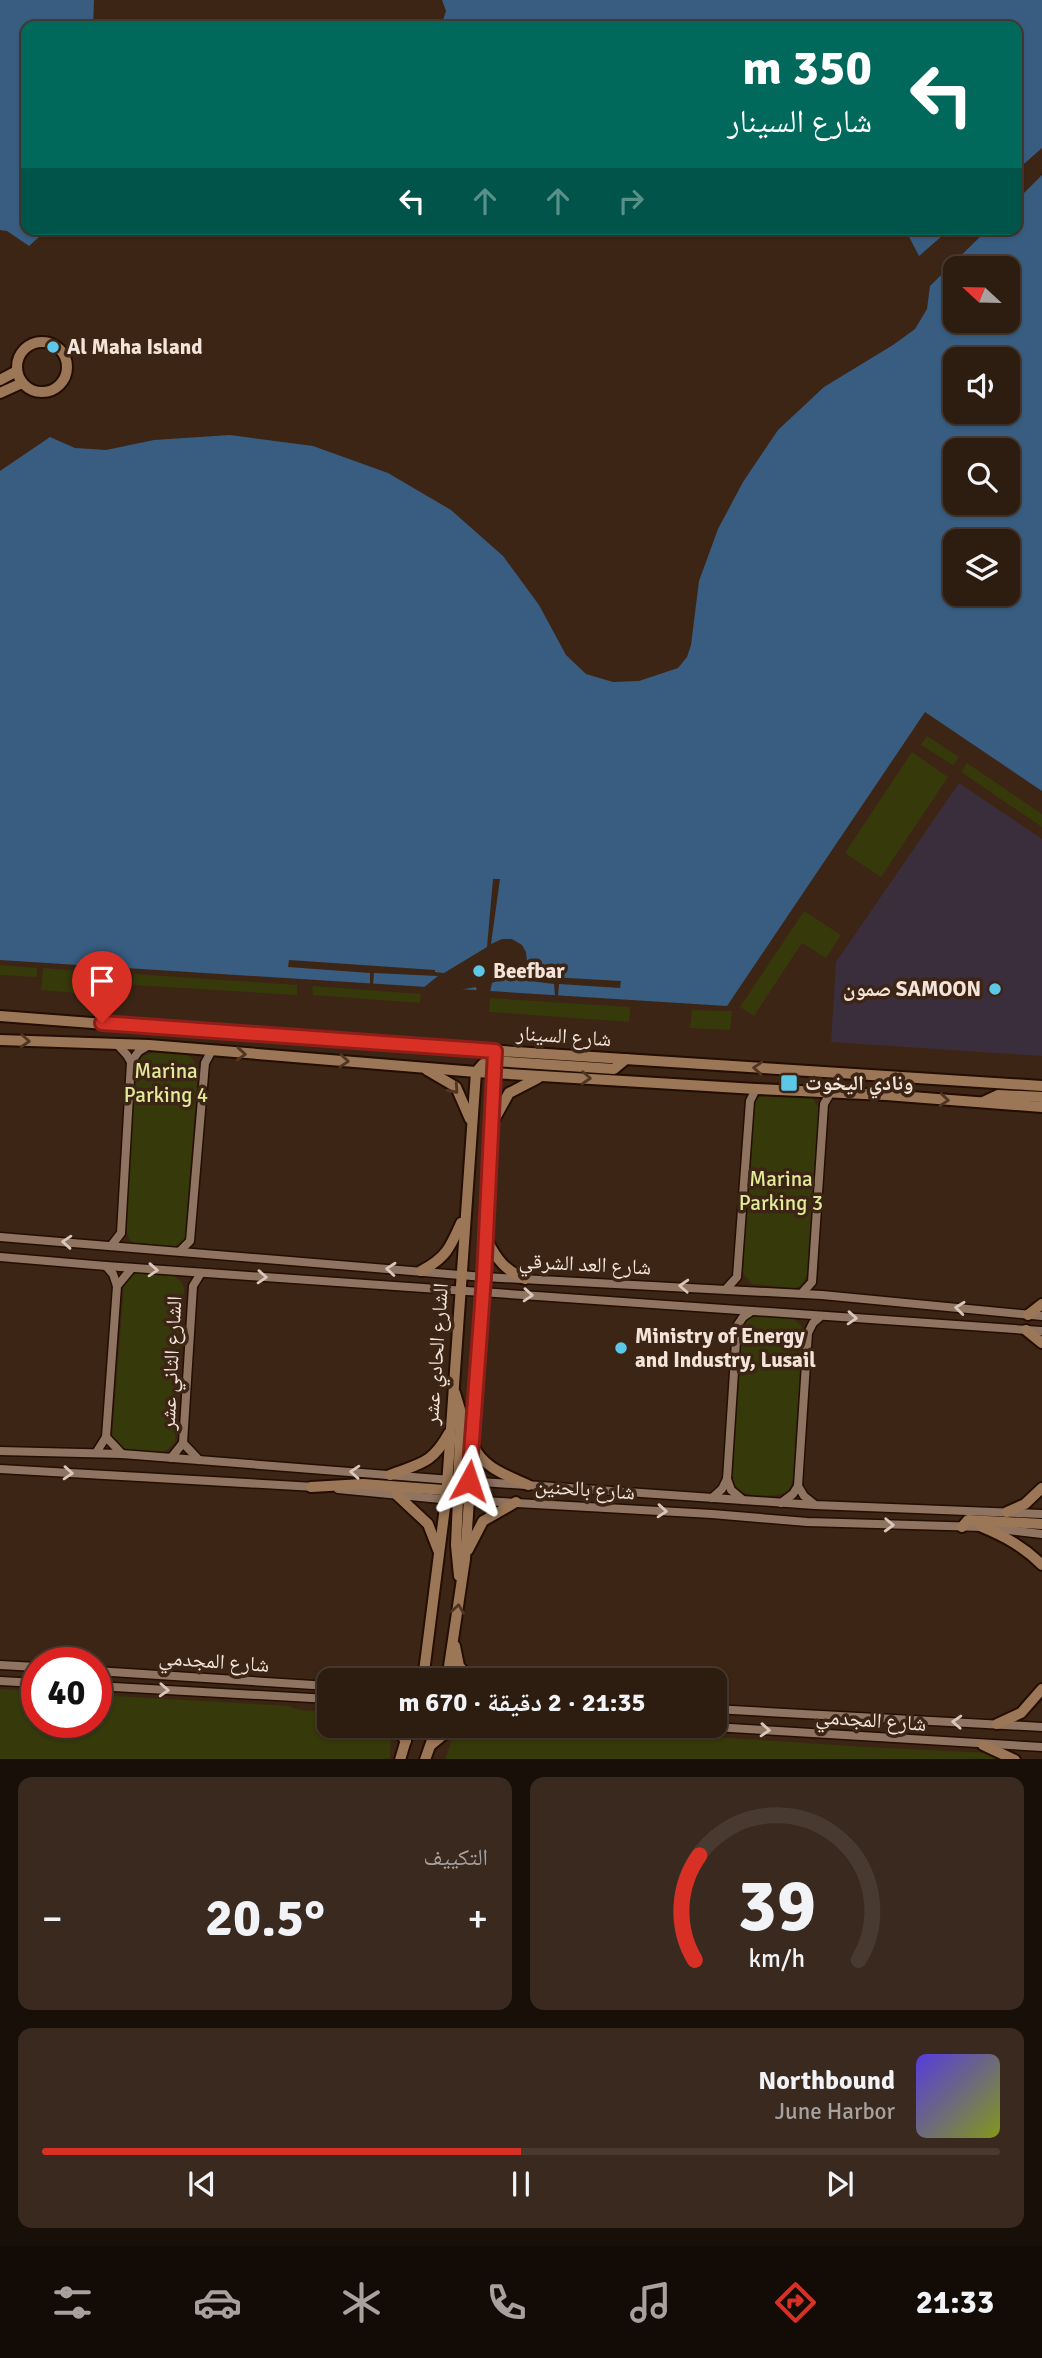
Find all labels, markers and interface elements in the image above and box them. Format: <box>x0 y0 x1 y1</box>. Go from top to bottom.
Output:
text: 350 m <box>742 38 872 98</box>
icon: left <box>896 49 987 140</box>
text: شارع السينار <box>727 102 872 141</box>
icon: left <box>393 182 431 220</box>
icon: ahead <box>466 182 504 220</box>
icon: ahead <box>539 182 577 220</box>
icon: right <box>612 182 650 220</box>
north arrow <box>943 256 1020 332</box>
map controls <box>943 256 1020 606</box>
place label: Al Maha Island <box>67 334 203 360</box>
marker: Al Maha Island <box>45 339 61 355</box>
button: sound <box>943 347 1020 424</box>
button: search <box>943 438 1020 515</box>
button: layers <box>943 529 1020 606</box>
pin <box>72 951 132 1023</box>
place label: Beefbar <box>493 958 565 984</box>
icon: arrive <box>83 962 121 1000</box>
marker: Beefbar <box>471 963 487 979</box>
place label: صمون SAMOON <box>843 976 981 1002</box>
marker: صمون SAMOON <box>987 981 1003 997</box>
street label: شارع السينار <box>515 1020 612 1052</box>
one-way arrow <box>20 1033 31 1048</box>
one-way arrow <box>236 1046 247 1061</box>
one-way arrow <box>339 1053 350 1068</box>
park label: Marina Parking 4 <box>124 1058 208 1108</box>
one-way arrow <box>752 1061 763 1076</box>
place label: ونادي اليخوت <box>805 1070 913 1099</box>
one-way arrow <box>581 1071 592 1086</box>
marker: ونادي اليخوت <box>779 1073 799 1093</box>
one-way arrow <box>446 1081 458 1094</box>
one-way arrow <box>939 1092 950 1107</box>
park label: Marina Parking 3 <box>739 1166 823 1216</box>
one-way arrow <box>61 1235 72 1250</box>
street label: شارع العد الشرقي <box>518 1248 652 1284</box>
one-way arrow <box>148 1262 159 1277</box>
one-way arrow <box>385 1262 396 1277</box>
one-way arrow <box>256 1269 267 1284</box>
one-way arrow <box>679 1279 690 1294</box>
street label: الشارع الحادي عشر <box>418 1282 457 1427</box>
one-way arrow <box>522 1287 533 1302</box>
street label: الشارع الثاني عشر <box>154 1295 191 1432</box>
one-way arrow <box>954 1301 965 1316</box>
one-way arrow <box>847 1310 858 1325</box>
place label: Ministry of Energy and Industry, Lusail <box>635 1323 816 1373</box>
marker: Ministry of Energy and Industry, Lusail <box>613 1340 629 1356</box>
position arrow <box>432 1444 506 1518</box>
one-way arrow <box>63 1465 74 1480</box>
one-way arrow <box>349 1465 360 1480</box>
street label: شارع بالحنين <box>534 1473 636 1505</box>
one-way arrow <box>657 1503 668 1518</box>
one-way arrow <box>884 1517 895 1533</box>
one-way arrow <box>451 1603 466 1615</box>
street label: شارع المجدمي <box>158 1644 270 1681</box>
speed limit sign: 40 <box>21 1647 112 1738</box>
one-way arrow <box>159 1682 170 1697</box>
text: 21:35 · 2 دقيقة · 670 m <box>398 1687 646 1719</box>
street label: شارع المجدمي <box>815 1703 927 1740</box>
one-way arrow <box>951 1714 962 1729</box>
one-way arrow <box>760 1722 771 1737</box>
text: التكييف <box>423 1843 488 1872</box>
text: 39 <box>738 1862 816 1951</box>
text: 20.5° <box>205 1886 325 1950</box>
text: − <box>42 1895 63 1942</box>
text: + <box>467 1895 488 1942</box>
text: km/h <box>749 1942 805 1973</box>
text: Northbound <box>758 2065 895 2097</box>
text: June Harbor <box>775 2097 895 2126</box>
icon: previous <box>183 2165 221 2203</box>
icon: pause <box>502 2165 540 2203</box>
icon: next <box>821 2165 859 2203</box>
icon: filters <box>48 2278 97 2327</box>
icon: car <box>193 2278 242 2327</box>
icon: climate <box>337 2278 386 2327</box>
icon: phone <box>482 2278 531 2327</box>
icon: music <box>626 2278 675 2327</box>
icon: directions <box>771 2278 820 2327</box>
text: 21:33 <box>916 2283 994 2322</box>

